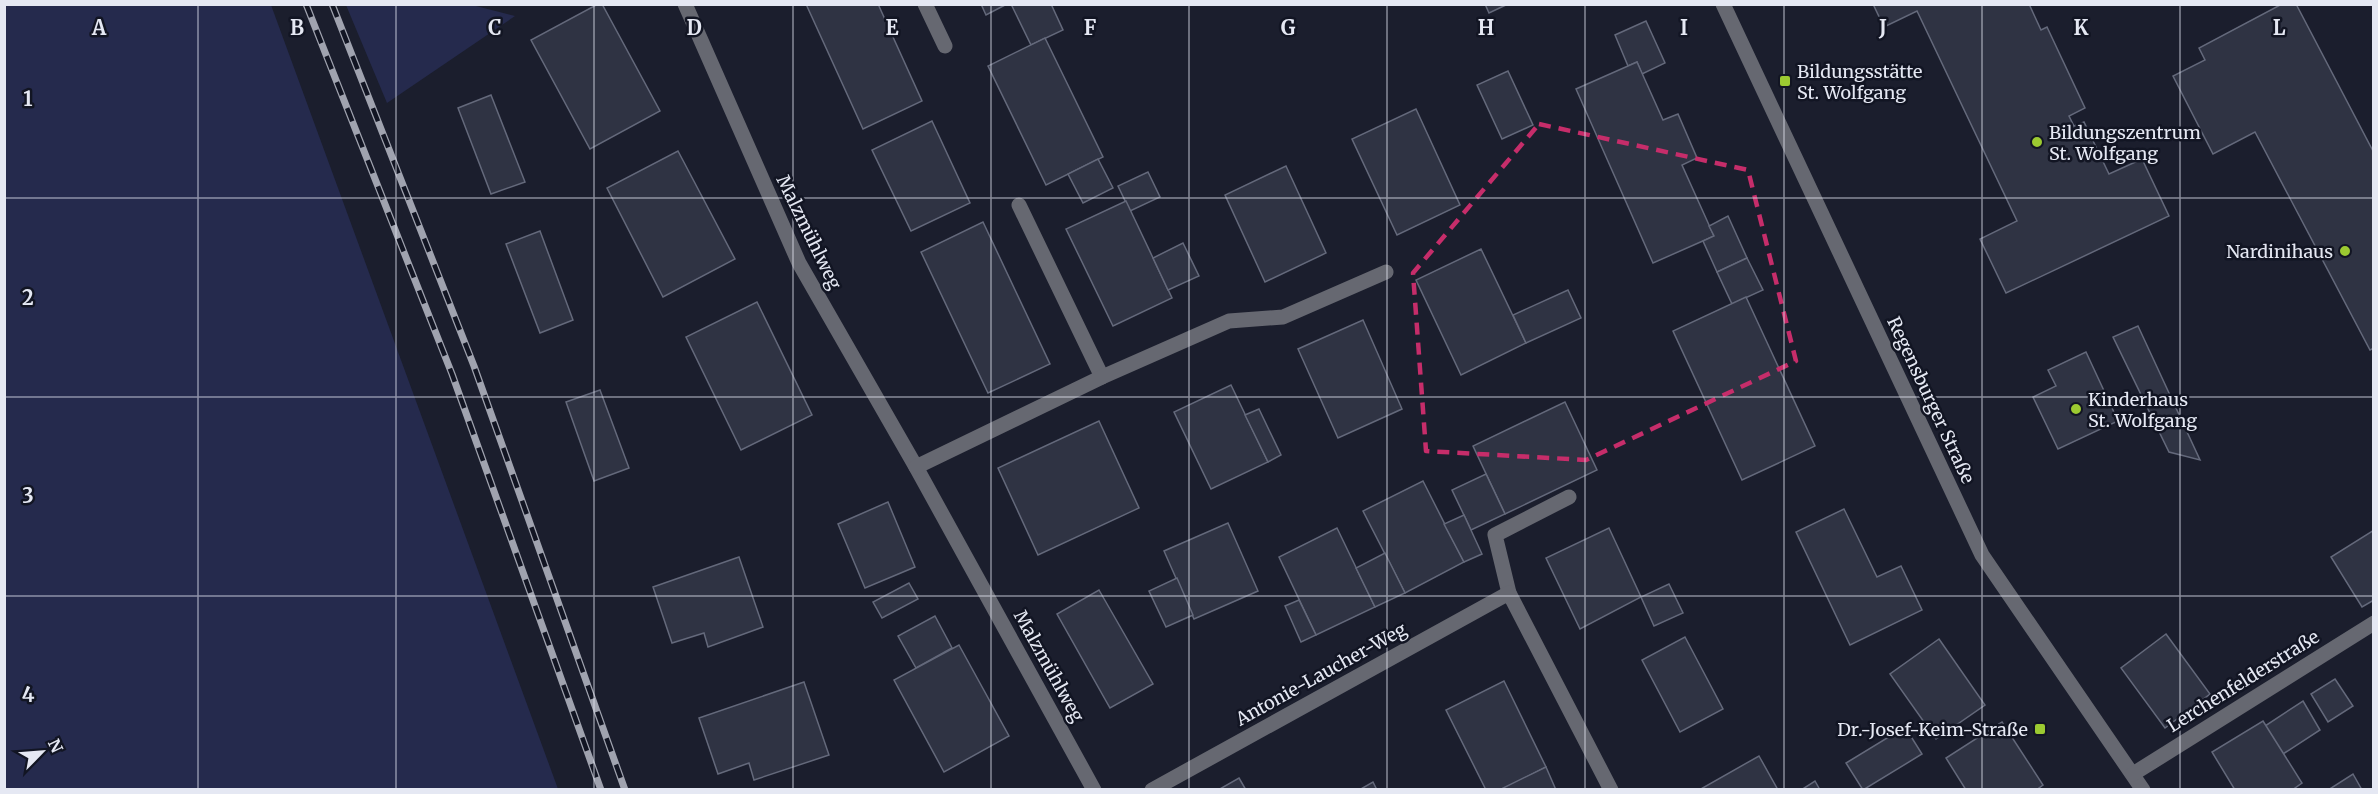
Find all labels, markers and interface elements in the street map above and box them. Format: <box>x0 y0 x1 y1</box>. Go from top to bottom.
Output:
text: A <box>91 15 107 40</box>
text: B <box>290 15 304 40</box>
text: C <box>488 15 502 40</box>
text: D <box>686 15 702 40</box>
text: E <box>885 15 899 40</box>
text: F <box>1084 15 1097 40</box>
text: G <box>1281 15 1296 40</box>
text: H <box>1478 15 1494 40</box>
text: I <box>1680 15 1688 40</box>
text: J <box>1878 15 1887 40</box>
text: K <box>2074 15 2089 40</box>
text: L <box>2273 15 2286 40</box>
place label: Bildungsstätte St. Wolfgang <box>1797 60 1922 104</box>
marker: Bildungsstätte St. Wolfgang <box>1778 74 1792 88</box>
text: 1 <box>23 86 33 111</box>
place label: Bildungszentrum St. Wolfgang <box>2049 121 2201 165</box>
marker: Bildungszentrum St. Wolfgang <box>2030 135 2044 149</box>
street label: Malzmühlweg <box>771 171 847 293</box>
place label: Nardinihaus <box>2226 240 2333 263</box>
marker: Nardinihaus <box>2338 244 2352 258</box>
text: 2 <box>22 285 34 310</box>
street label: Regensburger Straße <box>1882 313 1980 487</box>
place label: Kinderhaus St. Wolfgang <box>2088 388 2197 432</box>
marker: Kinderhaus St. Wolfgang <box>2069 402 2083 416</box>
text: 3 <box>22 483 34 508</box>
street label: Malzmühlweg <box>1009 606 1089 726</box>
street label: Antonie-Laucher-Weg <box>1231 617 1411 731</box>
street label: Lerchenfelderstraße <box>2163 625 2323 737</box>
text: 4 <box>22 682 35 707</box>
place label: Dr.-Josef-Keim-Straße <box>1837 718 2028 741</box>
north arrow <box>12 722 72 782</box>
marker: Dr.-Josef-Keim-Straße <box>2033 722 2047 736</box>
text: N <box>44 736 67 756</box>

